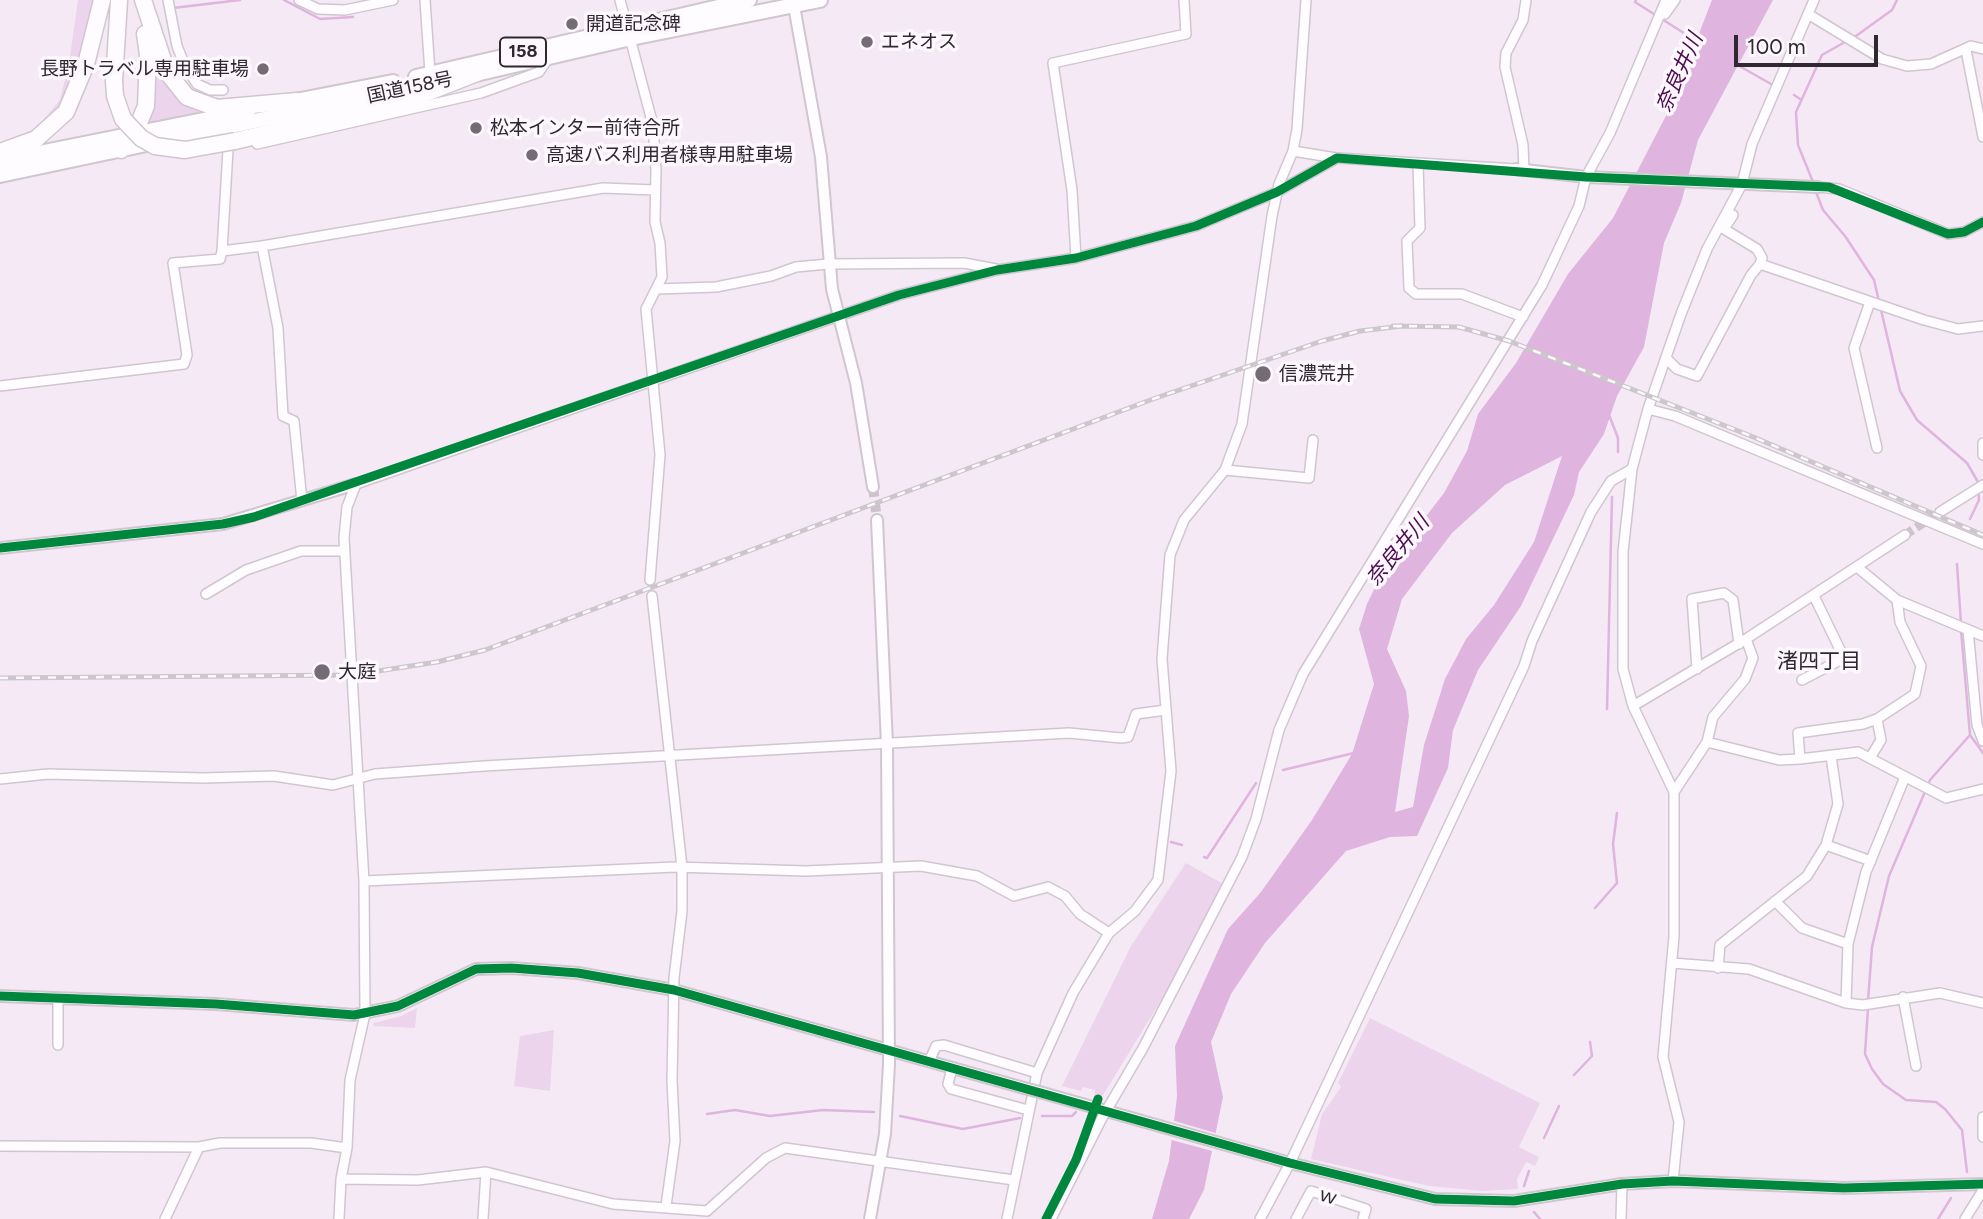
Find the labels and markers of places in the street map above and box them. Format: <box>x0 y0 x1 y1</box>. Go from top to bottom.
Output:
place label: 開道記念碑 <box>586 13 681 35</box>
marker: 開道記念碑 <box>564 16 580 32</box>
place label: エネオス <box>881 31 957 53</box>
marker: エネオス <box>859 34 875 50</box>
place label: 長野トラベル専用駐車場 <box>40 58 249 80</box>
marker: 長野トラベル専用駐車場 <box>255 61 271 77</box>
place label: 松本インター前待合所 <box>490 117 680 139</box>
marker: 松本インター前待合所 <box>468 120 484 136</box>
place label: 高速バス利用者様専用駐車場 <box>546 144 793 166</box>
marker: 高速バス利用者様専用駐車場 <box>524 147 540 163</box>
place label: 信濃荒井 <box>1279 363 1355 385</box>
marker: 信濃荒井 <box>1253 364 1273 384</box>
place label: 大庭 <box>338 661 376 683</box>
marker: 大庭 <box>312 662 332 682</box>

